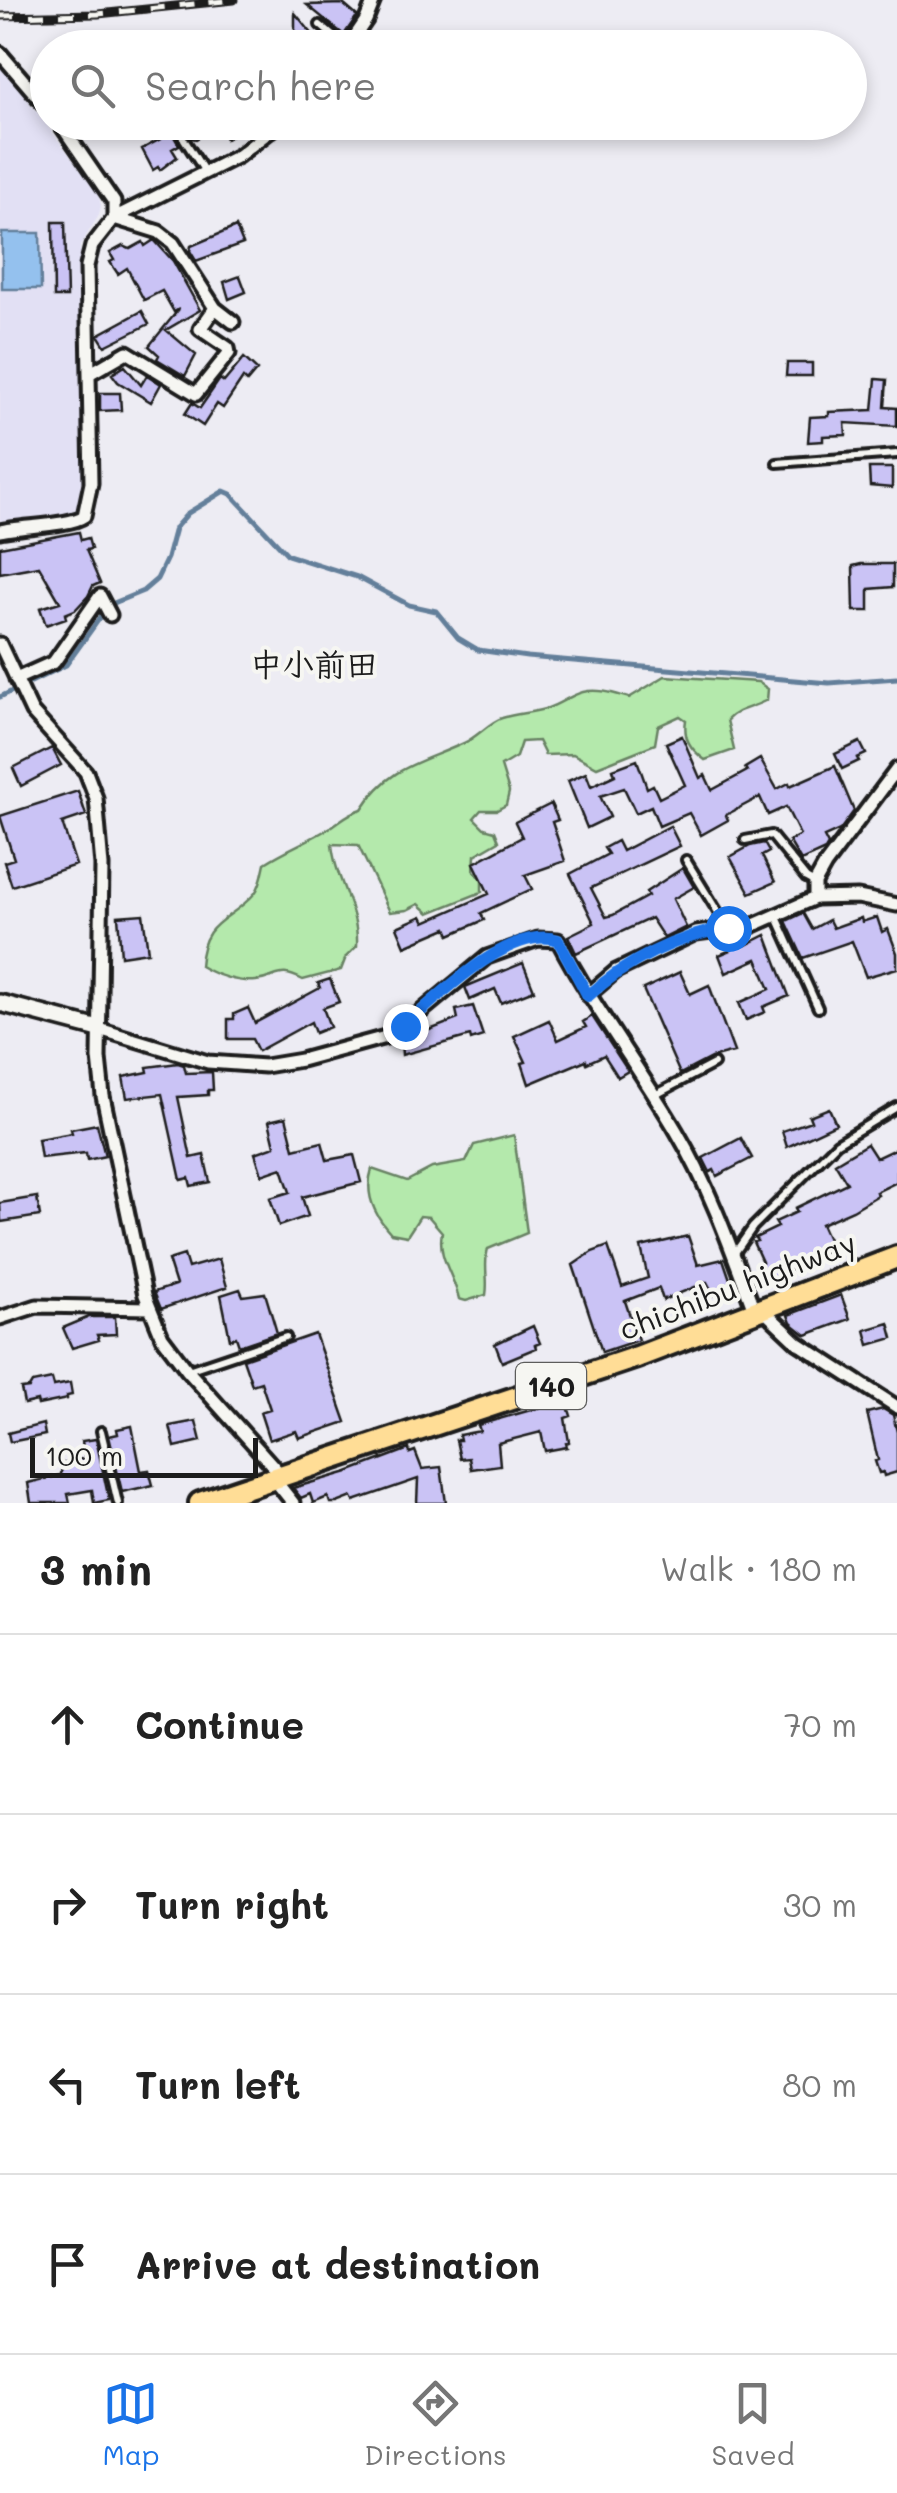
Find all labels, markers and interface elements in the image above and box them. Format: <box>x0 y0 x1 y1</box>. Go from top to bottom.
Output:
search box <box>30 30 867 140</box>
icon: search <box>65 58 120 113</box>
text: Search here <box>145 60 376 110</box>
district label: 中小前田 <box>250 642 378 684</box>
route start <box>706 906 752 952</box>
route end <box>383 1004 429 1050</box>
street label: chichibu highway <box>613 1221 861 1349</box>
road number: 140 <box>516 1363 586 1409</box>
scale bar <box>30 1433 258 1478</box>
text: 100 m <box>45 1437 123 1473</box>
text: 3 min <box>40 1541 152 1596</box>
text: Walk · 180 m <box>660 1547 857 1589</box>
icon: ahead <box>40 1697 95 1752</box>
text: Continue <box>135 1699 304 1749</box>
text: 70 m <box>784 1703 857 1745</box>
icon: right <box>40 1877 95 1932</box>
text: Turn right <box>135 1879 329 1929</box>
text: 30 m <box>783 1883 857 1925</box>
icon: left <box>40 2057 95 2112</box>
text: Turn left <box>135 2059 301 2109</box>
text: 80 m <box>782 2063 857 2105</box>
icon: arrive <box>40 2237 95 2292</box>
text: Arrive at destination <box>135 2239 540 2289</box>
tab: Map <box>102 2376 159 2472</box>
tab: Directions <box>364 2376 507 2472</box>
tab: Saved <box>711 2376 795 2472</box>

